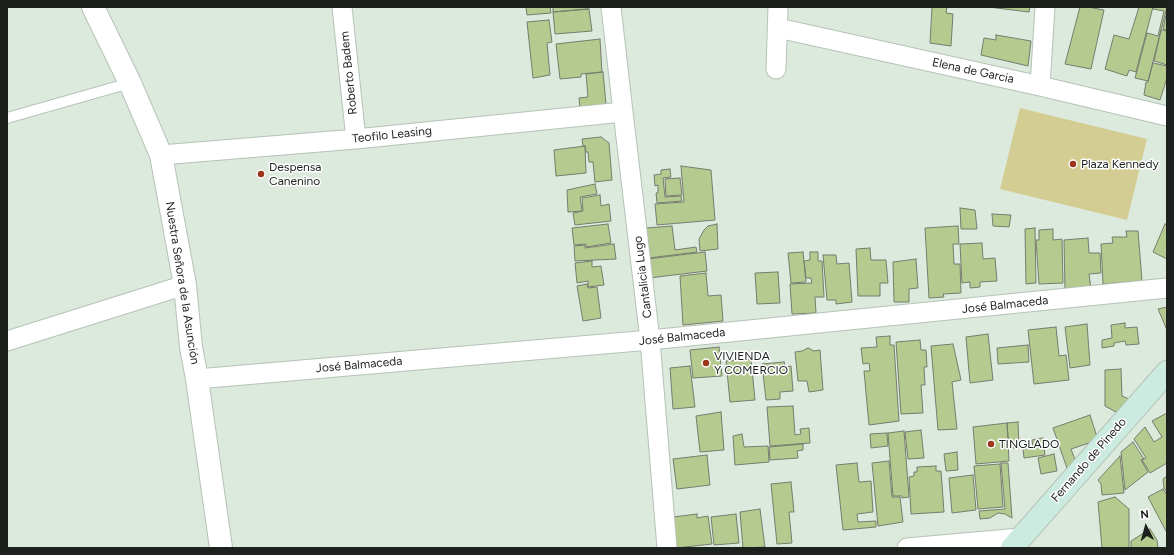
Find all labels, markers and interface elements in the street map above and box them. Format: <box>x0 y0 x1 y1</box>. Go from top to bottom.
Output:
street label: Roberto Badem <box>337 31 361 115</box>
street label: Elena de Garcia <box>931 55 1015 87</box>
street label: Teofilo Leasing <box>351 124 433 146</box>
place label: Plaza Kennedy <box>1081 157 1159 171</box>
marker: Plaza Kennedy <box>1068 159 1078 169</box>
place label: Despensa Canenino <box>269 160 321 188</box>
marker: Despensa Canenino <box>256 169 266 179</box>
street label: Nuestra Señora de la Asunción <box>162 200 202 366</box>
street label: Cantalicia Lugo <box>631 235 655 319</box>
street label: José Balmaceda <box>961 293 1049 317</box>
street label: José Balmaceda <box>638 325 726 349</box>
place label: VIVIENDA Y COMERCIO <box>714 349 788 377</box>
street label: José Balmaceda <box>315 354 403 376</box>
marker: VIVIENDA Y COMERCIO <box>701 358 711 368</box>
street label: Fernando de Pinedo <box>1048 415 1130 505</box>
place label: TINGLADO <box>999 437 1059 451</box>
marker: TINGLADO <box>986 439 996 449</box>
north arrow <box>1126 507 1166 547</box>
text: N <box>1140 508 1150 521</box>

